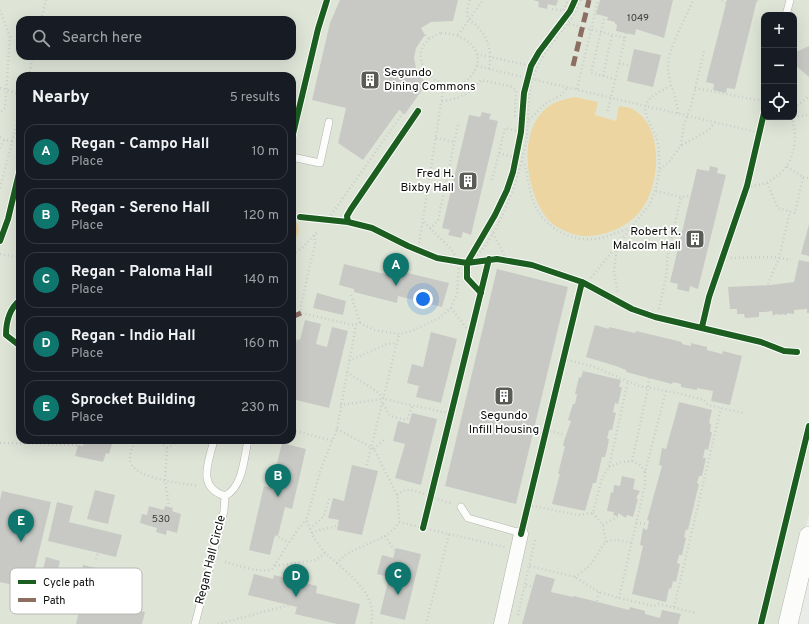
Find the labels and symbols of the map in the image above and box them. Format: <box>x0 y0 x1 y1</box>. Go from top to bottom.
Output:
house number: 1049 <box>627 12 649 25</box>
place label: Segundo Dining Commons <box>384 65 476 95</box>
building icon: Segundo Dining Commons <box>359 69 381 91</box>
place label: Fred H. Bixby Hall <box>400 166 454 196</box>
building icon: Fred H. Bixby Hall <box>457 170 479 192</box>
place label: Robert K. Malcolm Hall <box>613 224 681 254</box>
building icon: Robert K. Malcolm Hall <box>684 228 706 250</box>
pin: A <box>383 253 409 286</box>
your location <box>413 289 433 309</box>
building icon: Segundo Infill Housing <box>493 385 515 407</box>
place label: Segundo Infill Housing <box>469 408 539 438</box>
pin: B <box>265 464 291 497</box>
pin: E <box>8 509 34 542</box>
house number: 530 <box>152 513 170 526</box>
street label: Regan Hall Circle <box>192 514 230 606</box>
pin: C <box>385 562 411 595</box>
pin: D <box>283 564 309 597</box>
legend <box>10 568 142 614</box>
text: Cycle path <box>43 576 95 590</box>
text: Path <box>43 594 65 608</box>

